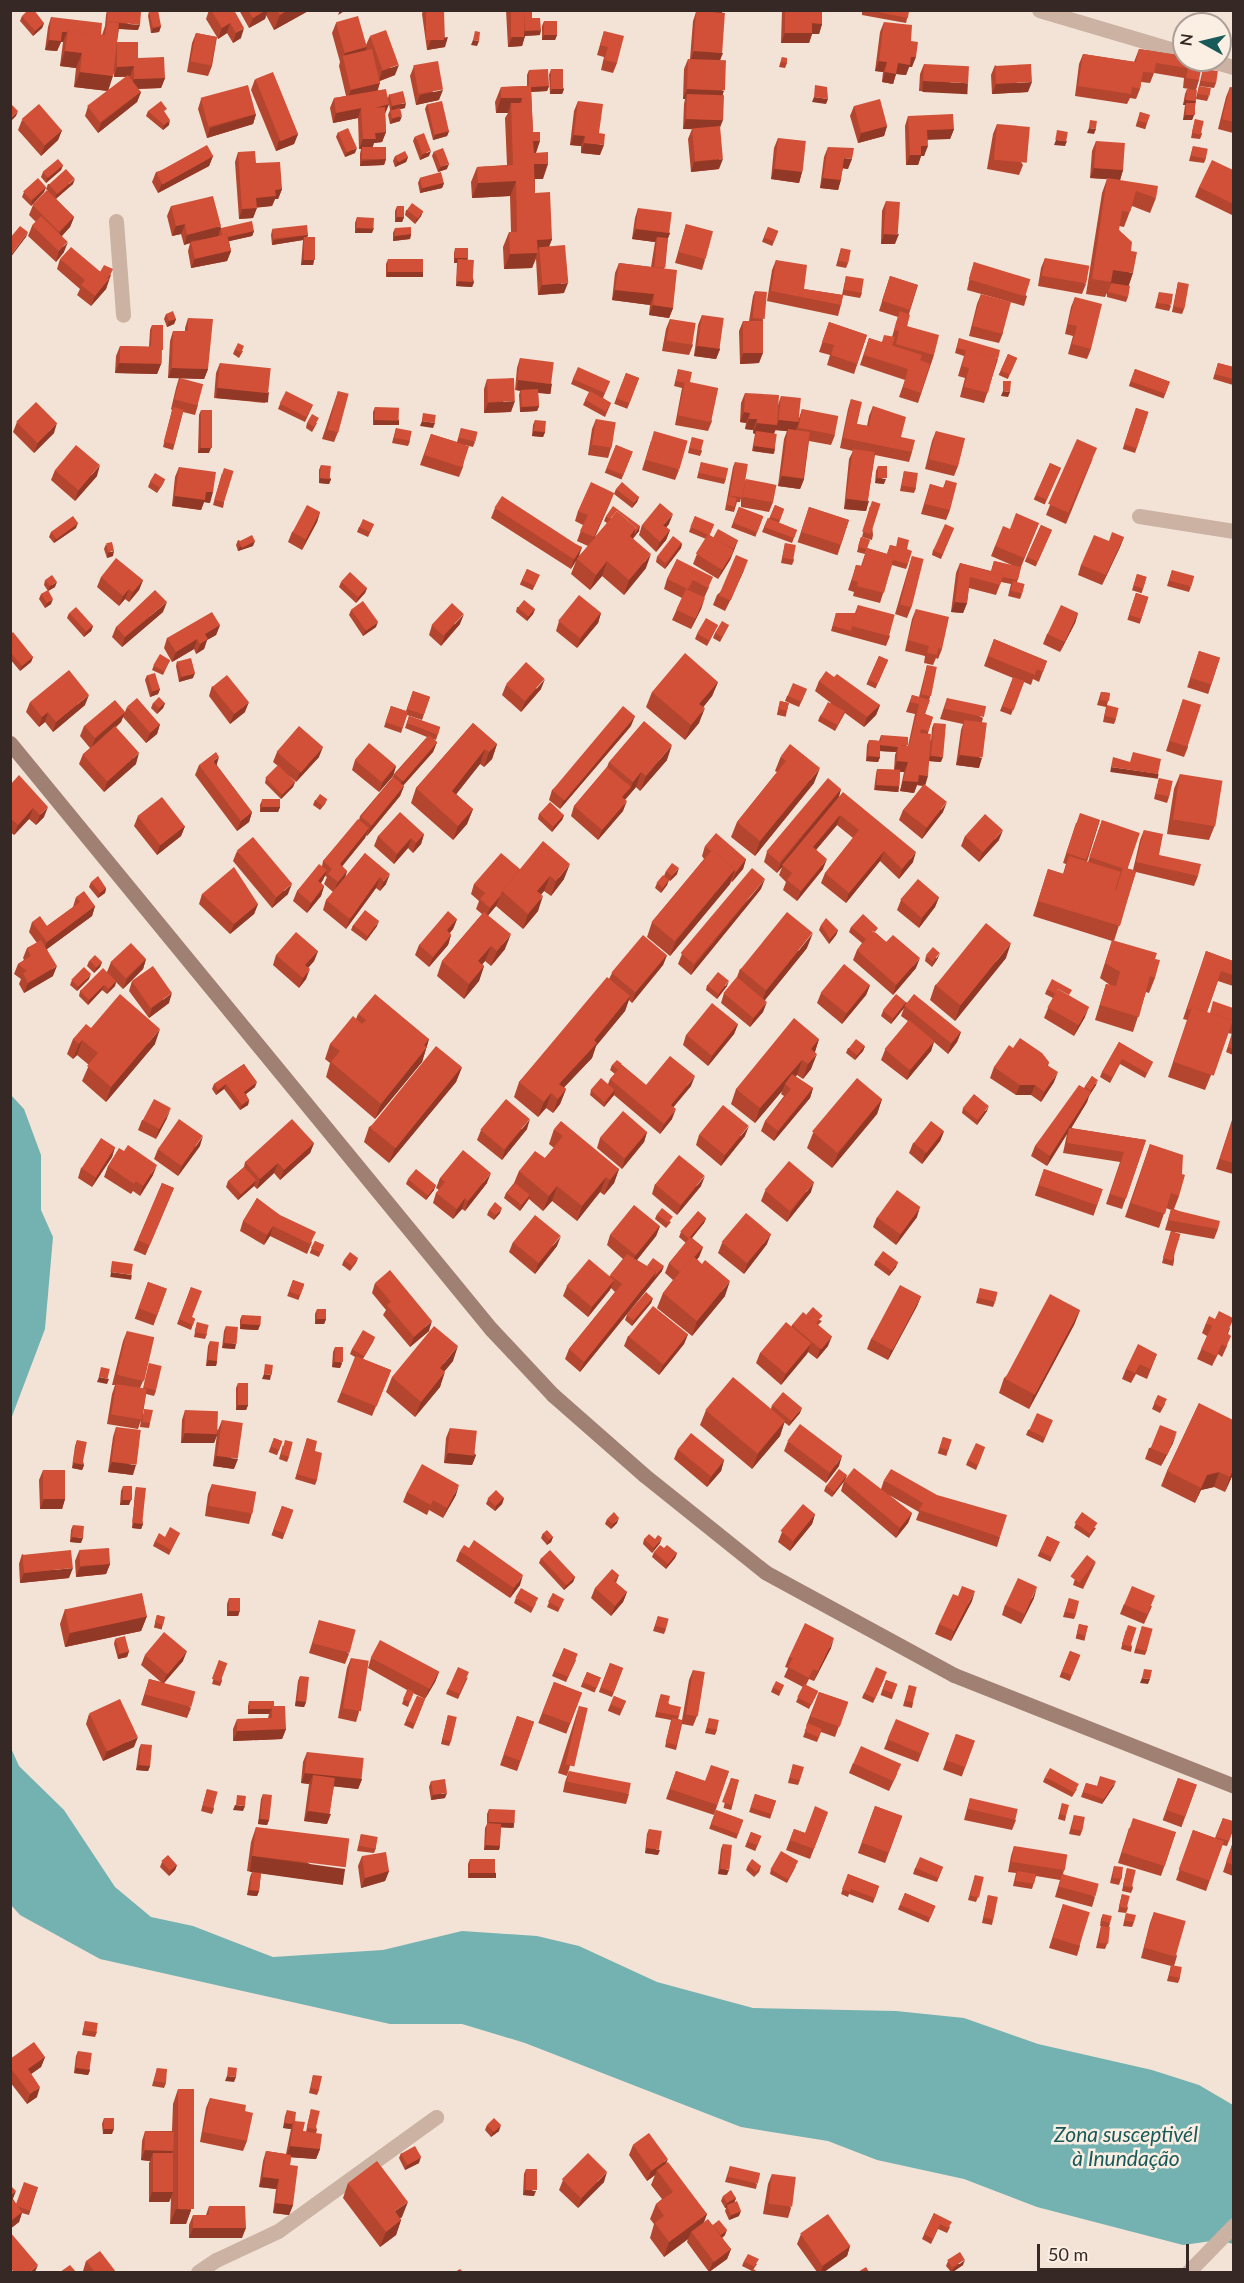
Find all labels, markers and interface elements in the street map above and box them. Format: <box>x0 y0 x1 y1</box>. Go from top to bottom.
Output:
north arrow <box>1172 12 1232 72</box>
text: N <box>1175 32 1196 47</box>
water label: Zona susceptivél à Inundação <box>1054 2121 1198 2171</box>
scale bar <box>1040 2232 1192 2270</box>
text: 50 m <box>1048 2243 1088 2265</box>

